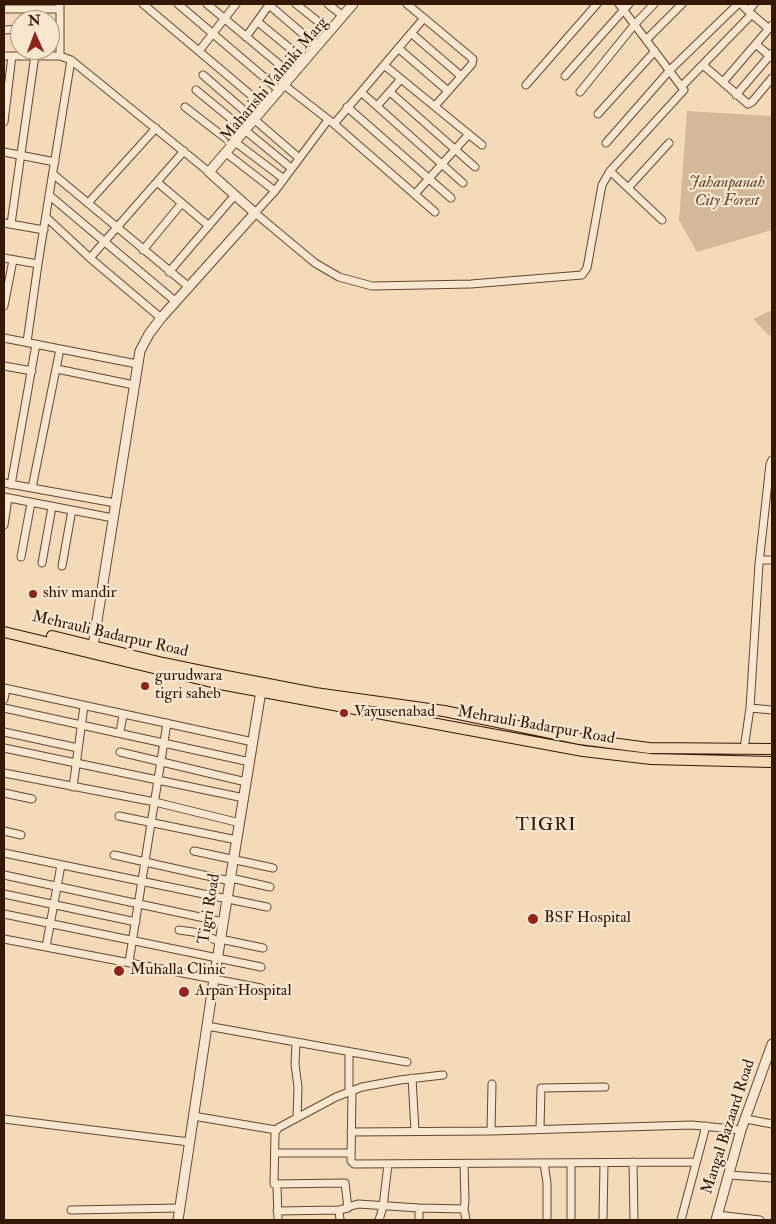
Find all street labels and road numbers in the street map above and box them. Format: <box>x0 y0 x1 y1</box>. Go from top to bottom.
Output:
street label: Maharishi Valmiki Marg <box>217 14 333 146</box>
street label: Mehrauli Badarpur Road <box>30 608 190 662</box>
street label: Mehrauli Badarpur Road <box>456 703 616 749</box>
street label: Tigri Road <box>195 873 225 945</box>
street label: Mangal Bazaard Road <box>698 1057 760 1197</box>

